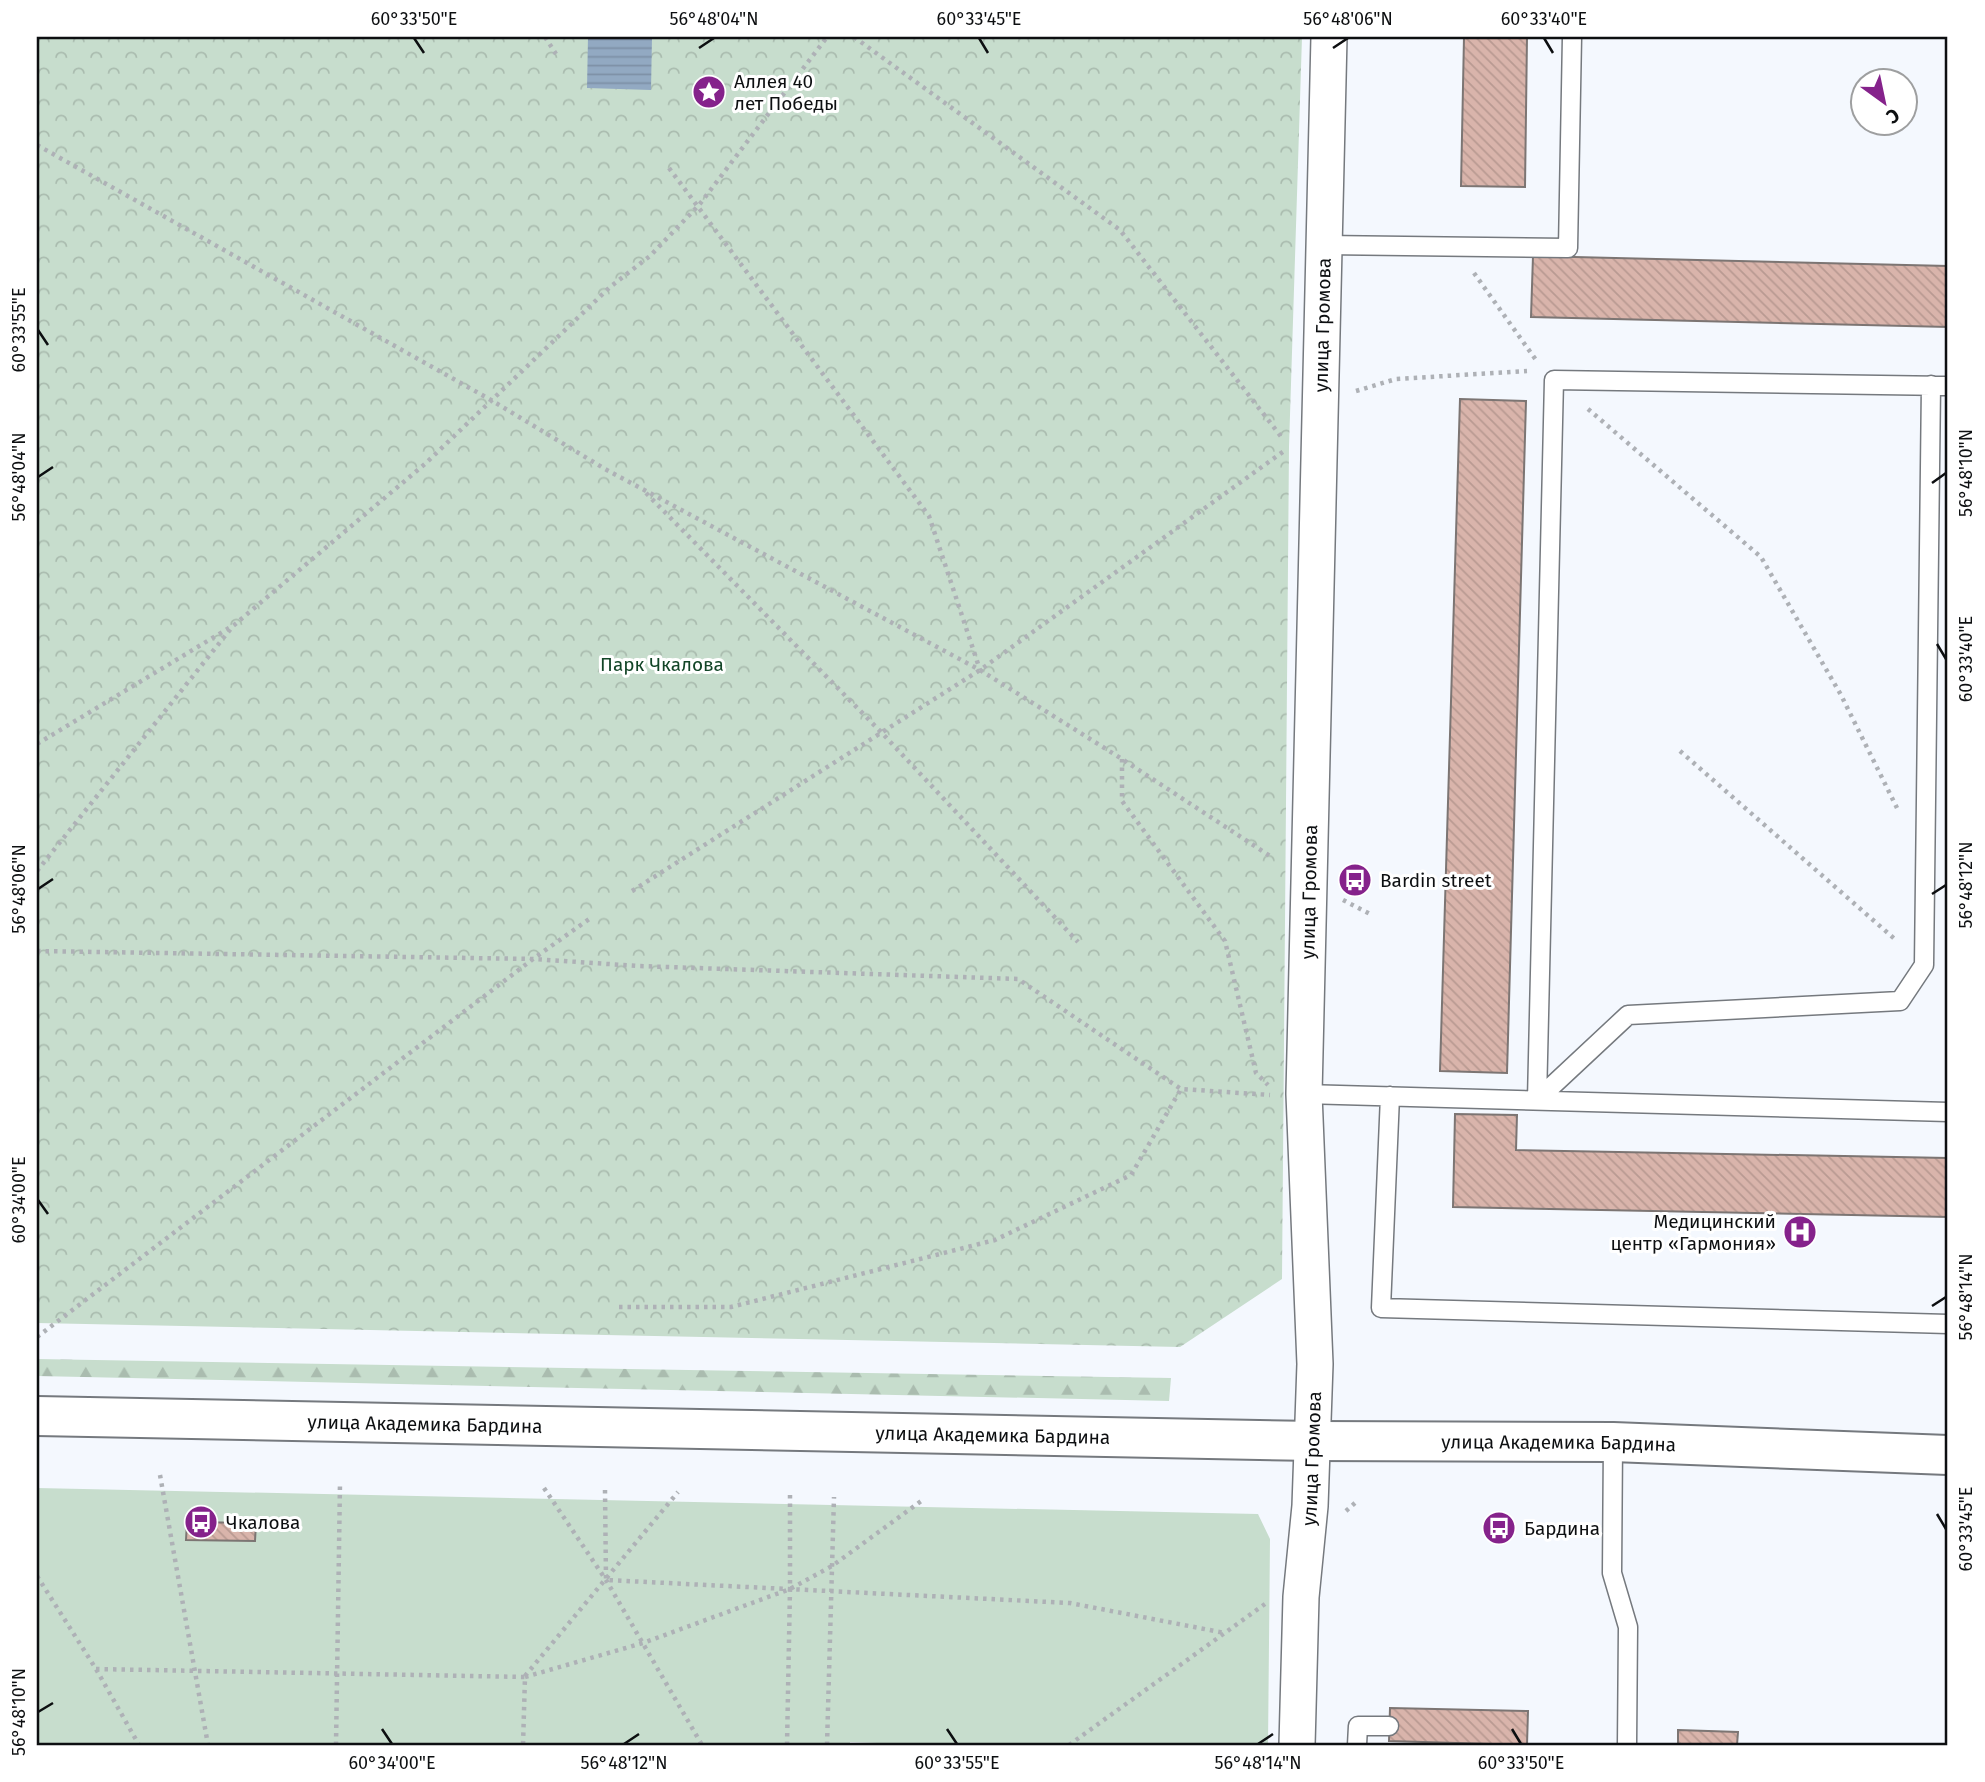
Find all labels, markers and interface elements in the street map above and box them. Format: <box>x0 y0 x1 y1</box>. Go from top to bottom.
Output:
text: 60°33'50"E <box>371 8 457 30</box>
text: 56°48'04"N <box>669 8 759 30</box>
text: 60°33'45"E <box>937 8 1021 30</box>
text: 56°48'06"N <box>1303 8 1393 30</box>
text: 60°33'40"E <box>1501 8 1587 30</box>
north arrow <box>1848 66 1918 136</box>
place label: Аллея 40 лет Победы <box>734 70 838 115</box>
place icon: Аллея 40 лет Победы <box>690 73 728 111</box>
text: С <box>1882 103 1904 128</box>
street label: улица Громова <box>1310 257 1336 393</box>
text: 60°33'55"E <box>8 287 30 373</box>
text: 56°48'10"N <box>1955 429 1977 517</box>
text: 56°48'04"N <box>8 432 30 522</box>
text: 60°33'40"E <box>1955 616 1977 702</box>
park label: Парк Чкалова <box>600 653 724 676</box>
street label: улица Громова <box>1296 824 1322 960</box>
text: 56°48'12"N <box>1955 841 1977 929</box>
text: 56°48'06"N <box>8 844 30 934</box>
bus stop icon: Bardin street <box>1336 861 1374 899</box>
place label: Bardin street <box>1380 869 1492 892</box>
text: 60°34'00"E <box>8 1156 30 1244</box>
place label: Медицинский центр «Гармония» <box>1611 1210 1776 1255</box>
hospital icon: Медицинский центр «Гармония» <box>1781 1213 1819 1251</box>
text: 56°48'14"N <box>1955 1254 1977 1340</box>
street label: улица Громова <box>1297 1391 1326 1527</box>
street label: улица Академика Бардина <box>307 1410 543 1438</box>
street label: улица Академика Бардина <box>875 1421 1111 1449</box>
street label: улица Академика Бардина <box>1441 1430 1677 1456</box>
text: 60°33'45"E <box>1955 1487 1977 1571</box>
bus stop icon: Чкалова <box>182 1503 220 1541</box>
bus stop icon: Бардина <box>1480 1509 1518 1547</box>
place label: Чкалова <box>226 1511 300 1534</box>
place label: Бардина <box>1524 1517 1600 1540</box>
text: 56°48'10"N <box>8 1668 30 1756</box>
text: 60°34'00"E <box>348 1752 436 1774</box>
text: 56°48'12"N <box>580 1752 668 1774</box>
text: 60°33'55"E <box>914 1752 1000 1774</box>
text: 56°48'14"N <box>1215 1752 1301 1774</box>
text: 60°33'50"E <box>1478 1752 1564 1774</box>

